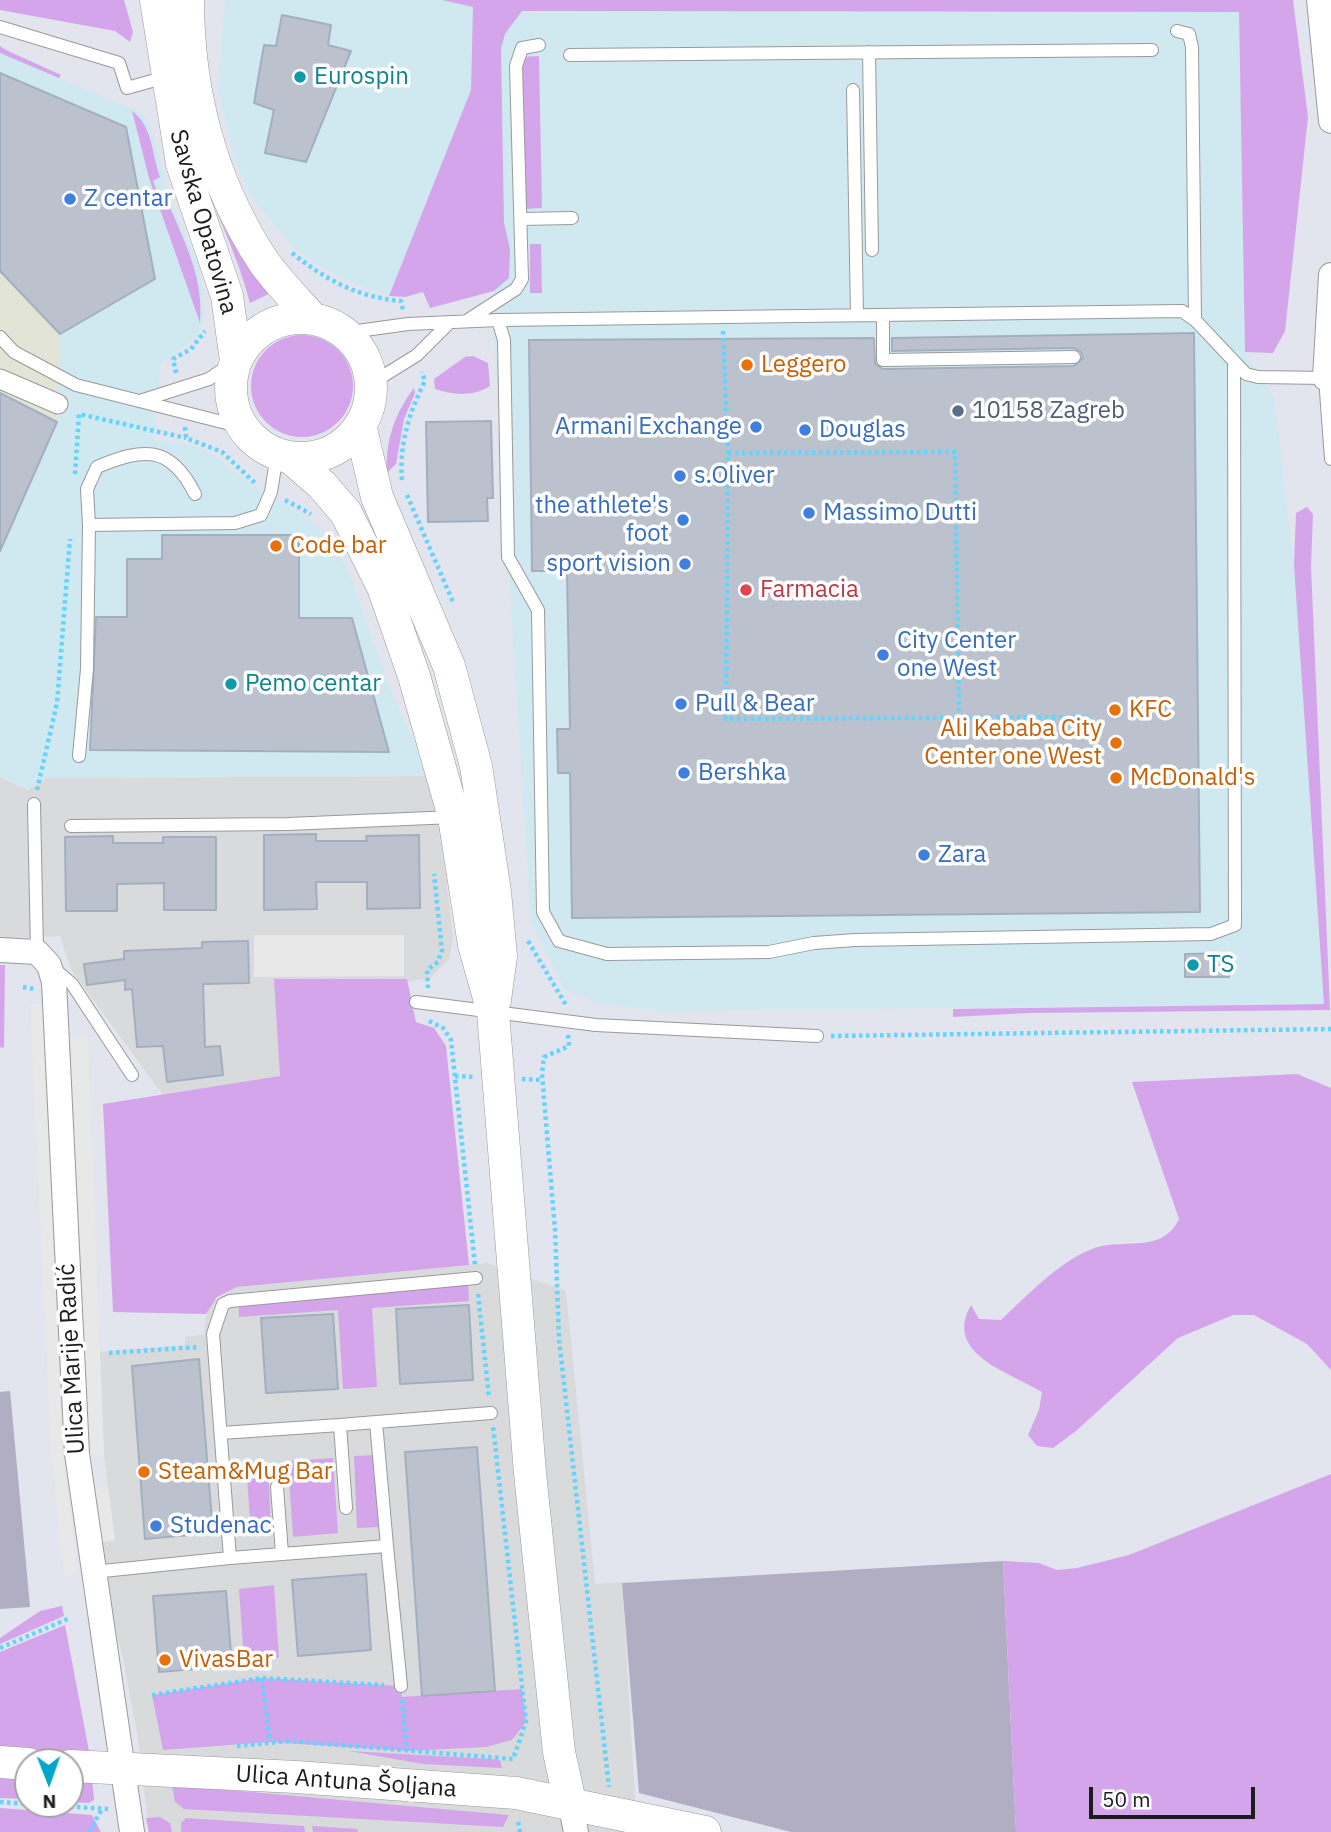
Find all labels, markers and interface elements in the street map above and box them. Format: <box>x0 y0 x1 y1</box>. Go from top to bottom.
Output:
place label: Eurospin <box>314 63 409 91</box>
marker: Eurospin <box>292 69 308 85</box>
street label: Savska Opatovina <box>163 126 243 318</box>
place label: Z centar <box>84 185 172 213</box>
marker: Z centar <box>62 191 78 207</box>
place label: Leggero <box>761 351 847 379</box>
marker: Leggero <box>739 357 755 373</box>
place label: 10158 Zagreb <box>972 397 1125 425</box>
marker: 10158 Zagreb <box>950 403 966 419</box>
place label: Armani Exchange <box>555 413 742 441</box>
place label: Douglas <box>819 416 906 444</box>
marker: Armani Exchange <box>748 419 764 435</box>
marker: Douglas <box>797 422 813 438</box>
place label: s.Oliver <box>694 462 774 490</box>
marker: s.Oliver <box>672 468 688 484</box>
place label: the athlete's foot <box>535 492 669 548</box>
place label: Massimo Dutti <box>823 499 977 527</box>
marker: Massimo Dutti <box>801 505 817 521</box>
marker: the athlete's foot <box>675 512 691 528</box>
place label: Code bar <box>290 532 387 560</box>
marker: Code bar <box>268 538 284 554</box>
place label: sport vision <box>546 550 671 578</box>
marker: sport vision <box>677 556 693 572</box>
place label: Farmacia <box>760 576 859 604</box>
marker: Farmacia <box>738 582 754 598</box>
place label: City Center one West <box>897 627 1016 683</box>
marker: City Center one West <box>875 647 891 663</box>
place label: Pemo centar <box>245 670 381 698</box>
marker: Pemo centar <box>223 676 239 692</box>
place label: Pull & Bear <box>695 690 815 718</box>
marker: Pull & Bear <box>673 696 689 712</box>
place label: KFC <box>1129 696 1172 724</box>
marker: KFC <box>1107 702 1123 718</box>
place label: Ali Kebaba City Center one West <box>924 715 1102 771</box>
marker: Ali Kebaba City Center one West <box>1108 735 1124 751</box>
place label: Bershka <box>698 759 786 787</box>
place label: McDonald's <box>1130 764 1255 792</box>
marker: Bershka <box>676 765 692 781</box>
marker: McDonald's <box>1108 770 1124 786</box>
place label: Zara <box>938 841 986 869</box>
marker: Zara <box>916 847 932 863</box>
place label: TS <box>1207 951 1234 979</box>
marker: TS <box>1185 957 1201 973</box>
street label: Ulica Marije Radić <box>53 1263 91 1455</box>
place label: Steam&Mug Bar <box>158 1458 333 1486</box>
marker: Steam&Mug Bar <box>136 1464 152 1480</box>
place label: Studenac <box>170 1512 272 1540</box>
marker: Studenac <box>148 1518 164 1534</box>
place label: VivasBar <box>179 1646 273 1674</box>
marker: VivasBar <box>157 1652 173 1668</box>
north arrow <box>14 1748 84 1818</box>
street label: Ulica Antuna Šoljana <box>234 1760 458 1804</box>
scale bar <box>1093 1772 1259 1816</box>
text: 50 m <box>1102 1785 1151 1813</box>
text: N <box>42 1790 56 1814</box>

